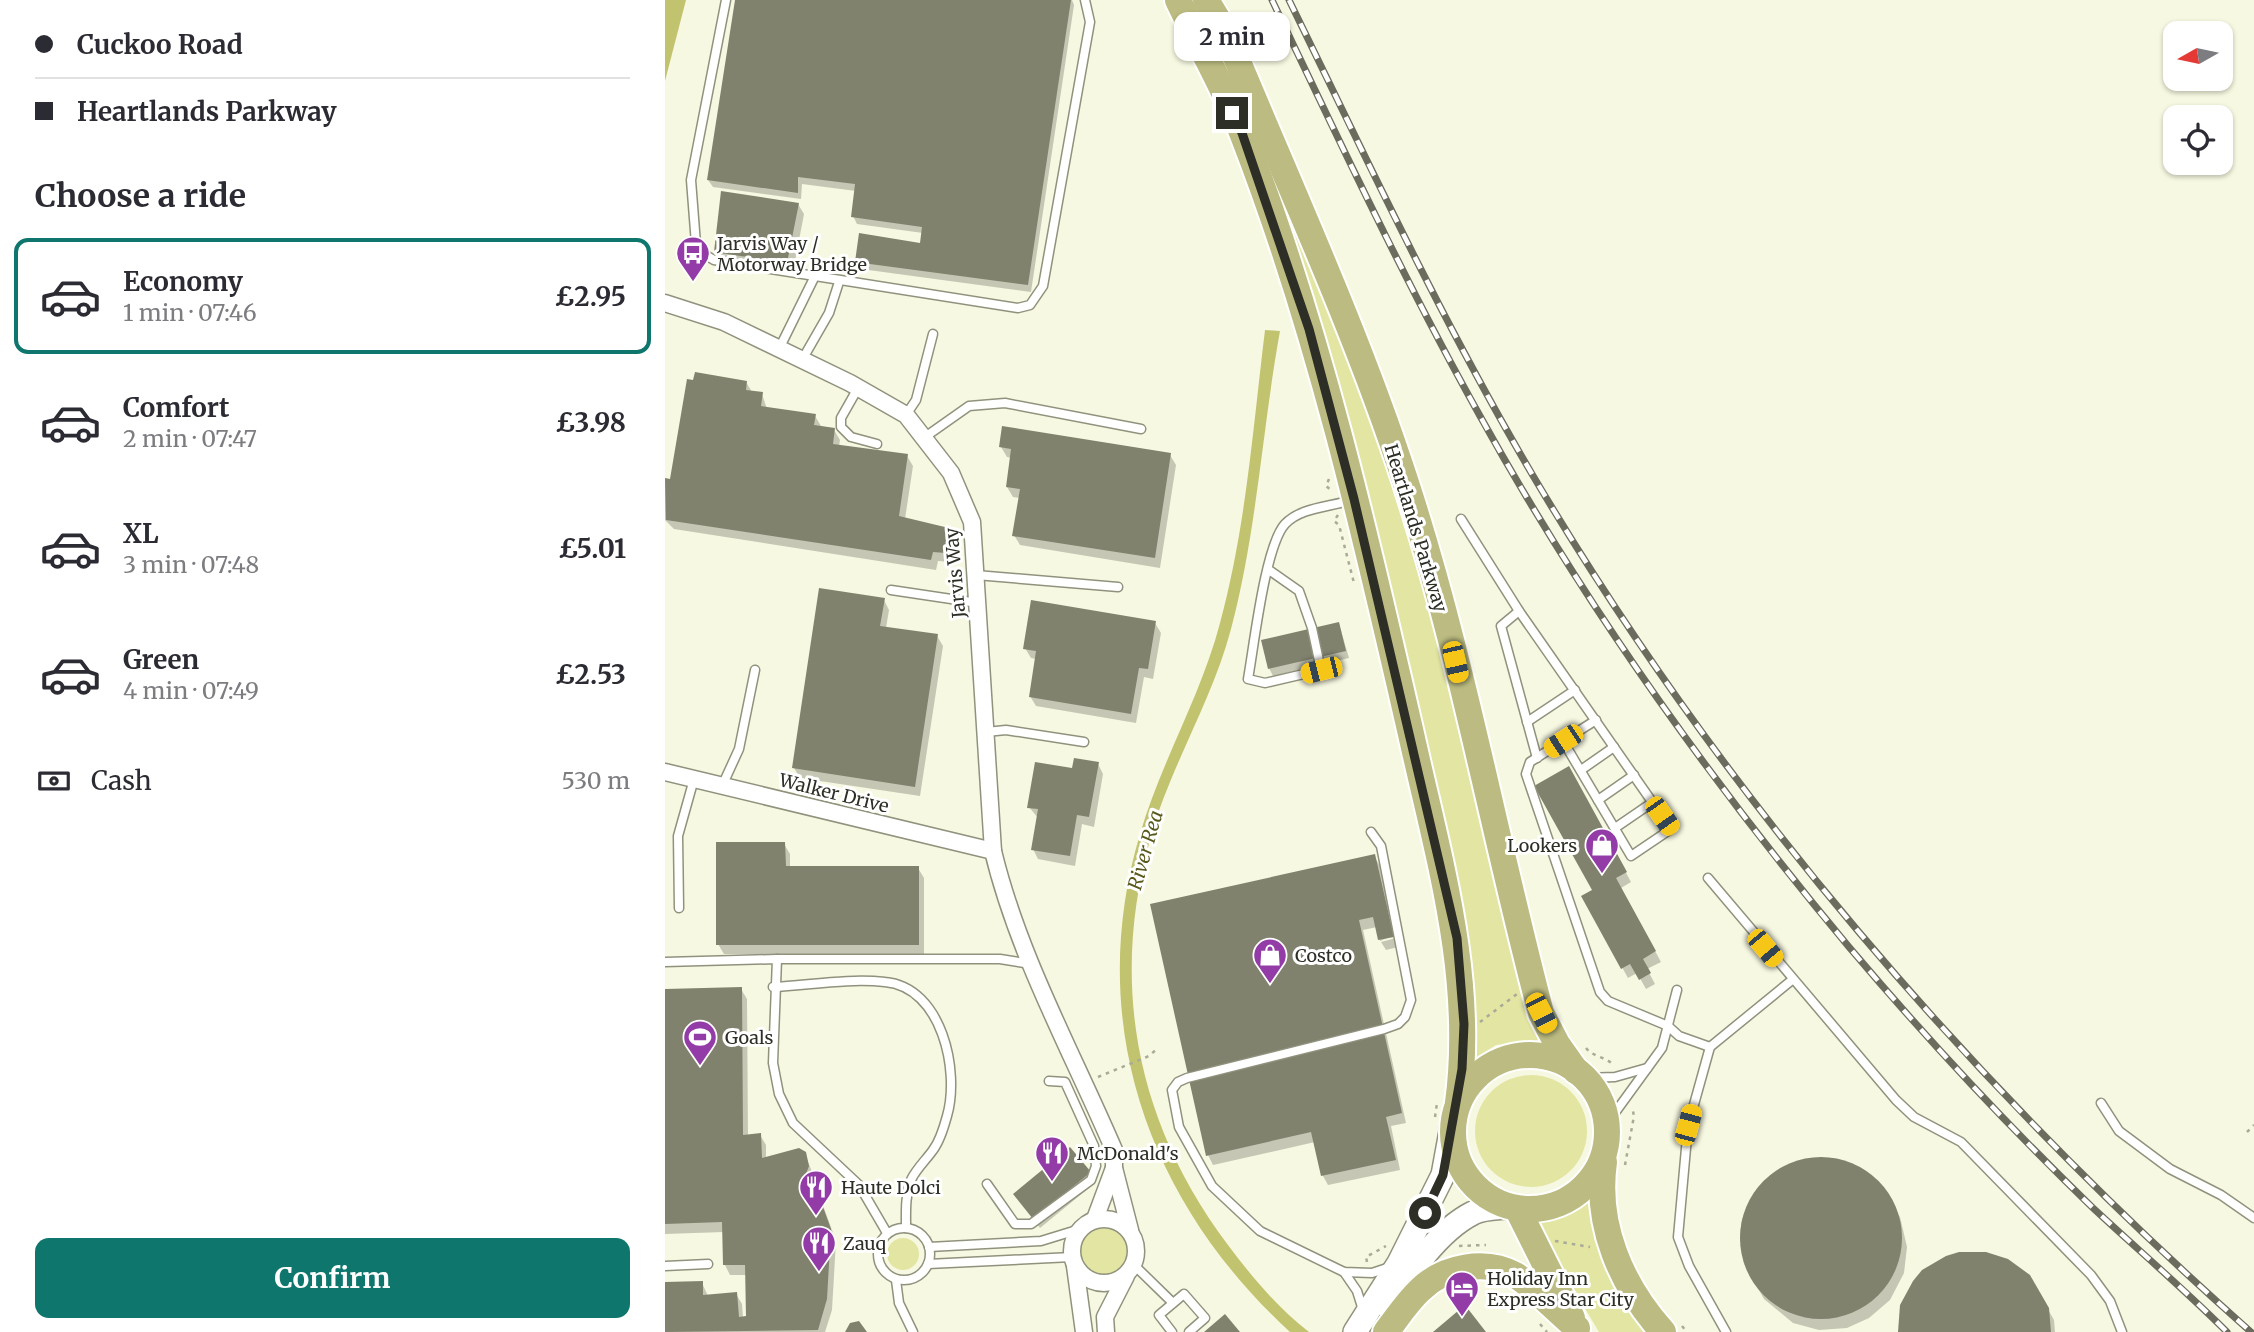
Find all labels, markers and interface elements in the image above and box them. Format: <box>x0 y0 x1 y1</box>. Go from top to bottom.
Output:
callout: 2 min <box>1174 11 1290 60</box>
north arrow <box>2163 21 2233 91</box>
map controls <box>2163 21 2233 175</box>
text: 2 min <box>1199 22 1265 51</box>
text: Cuckoo Road <box>77 28 243 61</box>
text: Heartlands Parkway <box>77 95 337 128</box>
route end <box>1216 97 1248 129</box>
button: locate <box>2163 105 2233 175</box>
text: Choose a ride <box>35 176 246 216</box>
place label: Jarvis Way / Motorway Bridge <box>716 232 867 276</box>
bus stop icon: Jarvis Way / Motorway Bridge <box>674 234 712 283</box>
icon: car <box>39 265 102 328</box>
text: Economy <box>123 265 243 298</box>
text: £2.95 <box>555 280 626 313</box>
text: 1 min · 07:46 <box>123 298 257 327</box>
icon: car <box>39 391 102 454</box>
text: Comfort <box>123 391 229 424</box>
text: £3.98 <box>555 406 626 439</box>
text: 2 min · 07:47 <box>123 424 257 453</box>
street label: Heartlands Parkway <box>1379 441 1453 615</box>
icon: car <box>39 517 102 580</box>
text: XL <box>123 517 159 550</box>
street label: Jarvis Way <box>940 526 970 620</box>
text: £5.01 <box>558 532 626 565</box>
text: 3 min · 07:48 <box>123 550 259 579</box>
car <box>1441 639 1470 685</box>
icon: car <box>39 643 102 706</box>
text: Green <box>123 643 199 676</box>
car <box>1299 655 1344 685</box>
text: £2.53 <box>555 658 626 691</box>
text: 4 min · 07:49 <box>123 676 259 705</box>
car <box>1540 721 1587 761</box>
icon: cash <box>35 762 73 800</box>
text: Cash <box>91 764 152 797</box>
text: 530 m <box>562 766 630 795</box>
street label: Walker Drive <box>776 768 891 818</box>
car <box>1642 793 1683 839</box>
water label: River Rea <box>1122 807 1168 893</box>
shop icon: Lookers <box>1583 826 1621 875</box>
place label: Lookers <box>1507 834 1577 857</box>
car <box>1744 925 1787 971</box>
shop icon: Costco <box>1251 936 1289 985</box>
place label: Costco <box>1295 944 1352 967</box>
car <box>1523 990 1560 1036</box>
sports icon: Goals <box>681 1018 719 1067</box>
place label: Goals <box>725 1026 774 1049</box>
car <box>1673 1102 1704 1148</box>
restaurant icon: McDonald's <box>1033 1134 1071 1183</box>
place label: McDonald's <box>1077 1142 1179 1165</box>
restaurant icon: Haute Dolci <box>797 1168 835 1217</box>
place label: Haute Dolci <box>841 1176 941 1199</box>
route start <box>1409 1197 1441 1229</box>
restaurant icon: Zauq <box>800 1224 838 1273</box>
place label: Zauq <box>843 1232 887 1255</box>
button: Confirm <box>35 1238 630 1318</box>
place label: Holiday Inn Express Star City <box>1487 1267 1635 1311</box>
hotel icon: Holiday Inn Express Star City <box>1443 1269 1481 1318</box>

